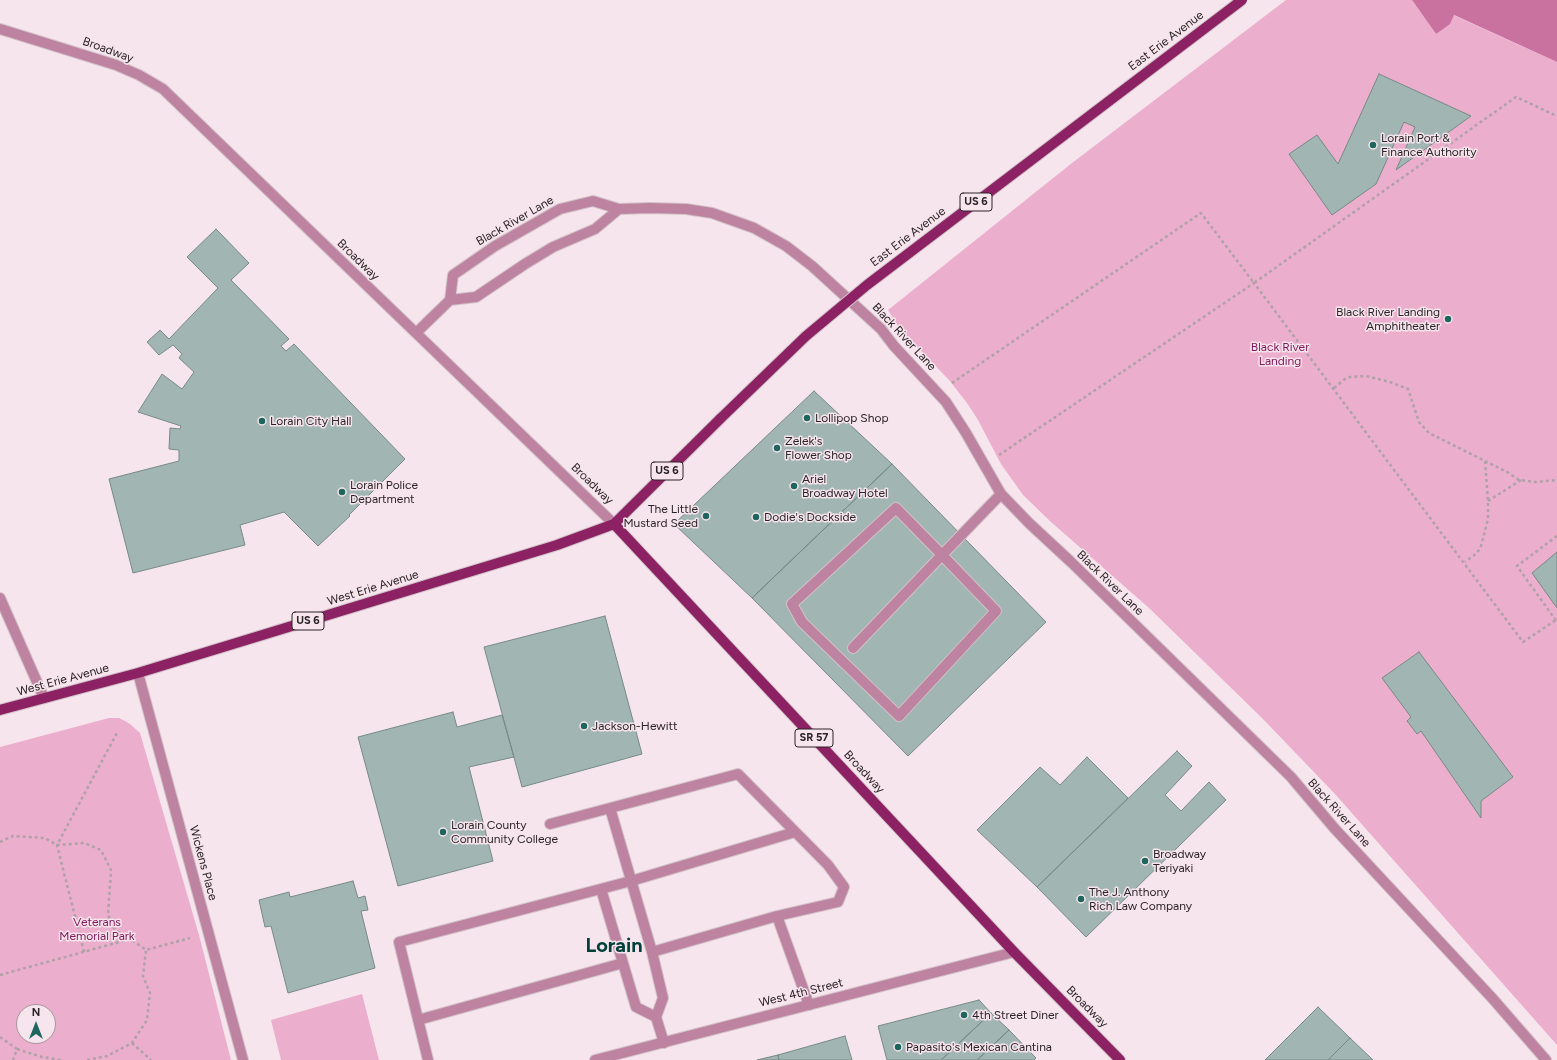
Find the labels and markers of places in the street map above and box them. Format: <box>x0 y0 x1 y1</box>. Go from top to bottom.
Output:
place label: Lorain Port & Finance Authority <box>1381 131 1477 159</box>
marker: Lorain Port & Finance Authority <box>1368 140 1378 150</box>
place label: Black River Landing Amphitheater <box>1336 305 1440 333</box>
marker: Black River Landing Amphitheater <box>1443 314 1453 324</box>
place label: Lollipop Shop <box>815 411 888 425</box>
marker: Lollipop Shop <box>802 413 812 423</box>
place label: Lorain City Hall <box>270 414 351 428</box>
marker: Lorain City Hall <box>257 416 267 426</box>
place label: Zelek's Flower Shop <box>785 434 852 462</box>
marker: Zelek's Flower Shop <box>772 443 782 453</box>
place label: Ariel Broadway Hotel <box>802 472 888 500</box>
place label: Lorain Police Department <box>350 478 418 506</box>
marker: Ariel Broadway Hotel <box>789 481 799 491</box>
marker: Lorain Police Department <box>337 487 347 497</box>
place label: The Little Mustard Seed <box>623 502 698 530</box>
place label: Dodie's Dockside <box>764 510 856 524</box>
marker: The Little Mustard Seed <box>701 511 711 521</box>
marker: Dodie's Dockside <box>751 512 761 522</box>
place label: Jackson-Hewitt <box>592 719 678 733</box>
marker: Jackson-Hewitt <box>579 721 589 731</box>
place label: Lorain County Community College <box>451 818 558 846</box>
marker: Lorain County Community College <box>438 827 448 837</box>
place label: Broadway Teriyaki <box>1153 847 1206 875</box>
marker: Broadway Teriyaki <box>1140 856 1150 866</box>
place label: The J. Anthony Rich Law Company <box>1089 885 1192 913</box>
marker: The J. Anthony Rich Law Company <box>1076 894 1086 904</box>
place label: 4th Street Diner <box>972 1008 1059 1022</box>
marker: 4th Street Diner <box>959 1010 969 1020</box>
place label: Papasito's Mexican Cantina <box>906 1040 1052 1054</box>
marker: Papasito's Mexican Cantina <box>893 1042 903 1052</box>

